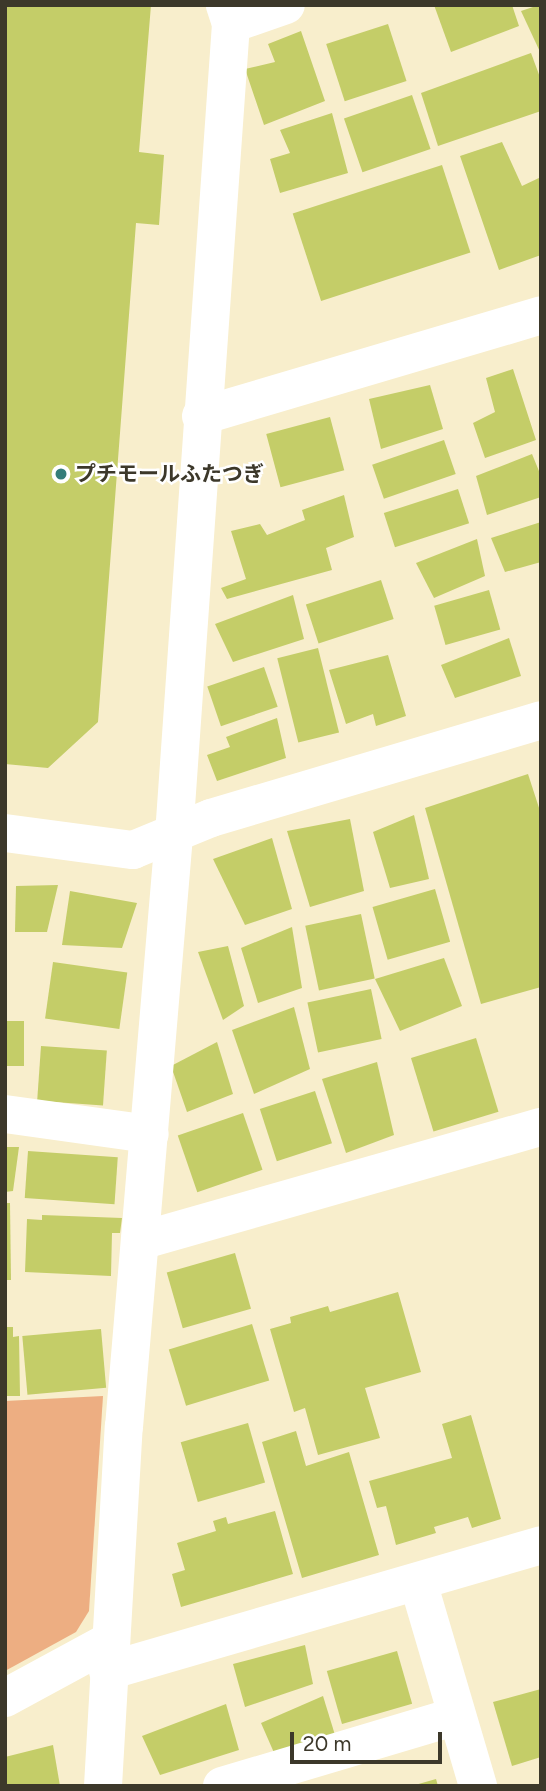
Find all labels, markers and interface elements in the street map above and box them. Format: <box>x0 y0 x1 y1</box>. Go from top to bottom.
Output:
place label: プチモールふたつぎ <box>75 461 264 487</box>
marker: プチモールふたつぎ <box>53 466 69 482</box>
scale bar <box>294 1718 446 1762</box>
text: 20 m <box>303 1731 351 1756</box>

